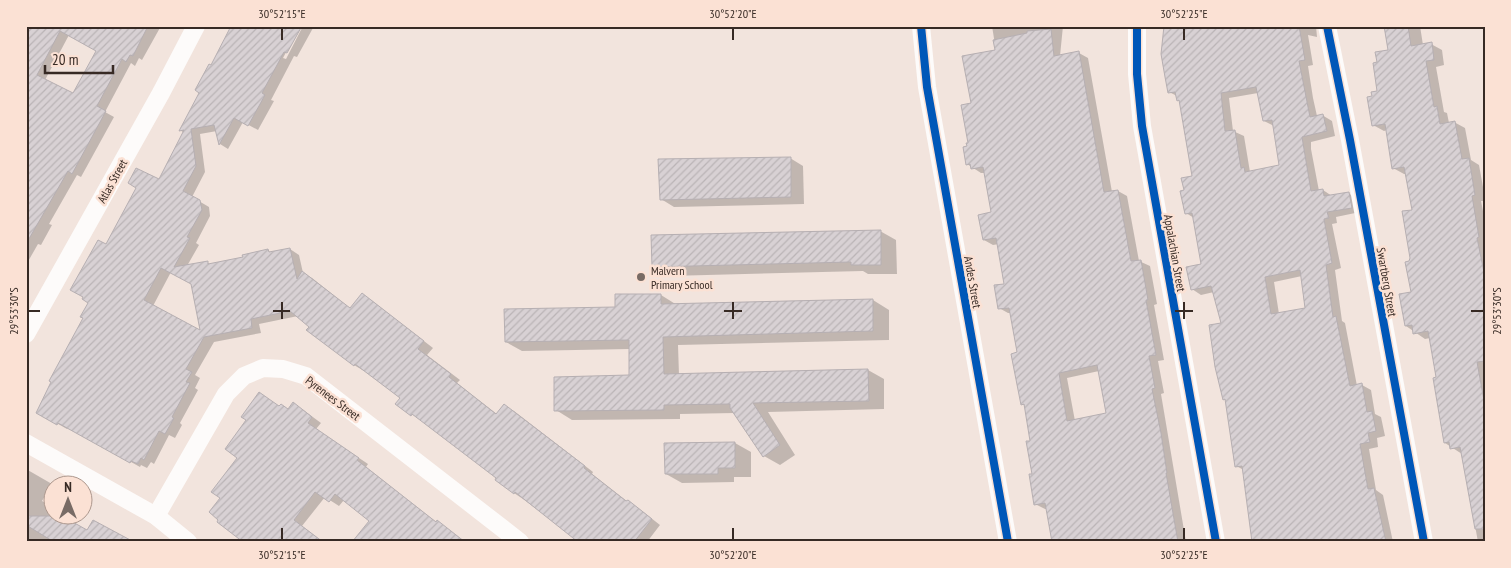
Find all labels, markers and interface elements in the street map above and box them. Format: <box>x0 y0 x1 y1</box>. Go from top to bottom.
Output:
text: 30°52'15"E <box>258 6 306 21</box>
text: 30°52'20"E <box>709 6 757 21</box>
text: 30°52'25"E <box>1160 6 1208 21</box>
scale bar <box>45 42 112 74</box>
text: 20 m <box>52 50 78 69</box>
street label: Atlas Street <box>94 156 130 206</box>
street label: Appalachian Street <box>1161 213 1189 293</box>
street label: Swartberg Street <box>1374 246 1401 318</box>
street label: Andes Street <box>961 255 985 310</box>
place label: Malvern Primary School <box>651 263 713 292</box>
marker: Malvern Primary School <box>635 271 647 283</box>
text: 29°53'30"S <box>6 287 21 335</box>
text: 29°53'30"S <box>1489 287 1504 335</box>
street label: Pyrenees Street <box>303 373 364 424</box>
north arrow <box>42 476 92 526</box>
text: N <box>64 478 72 496</box>
text: 30°52'15"E <box>258 547 306 562</box>
text: 30°52'20"E <box>709 547 757 562</box>
text: 30°52'25"E <box>1160 547 1208 562</box>

